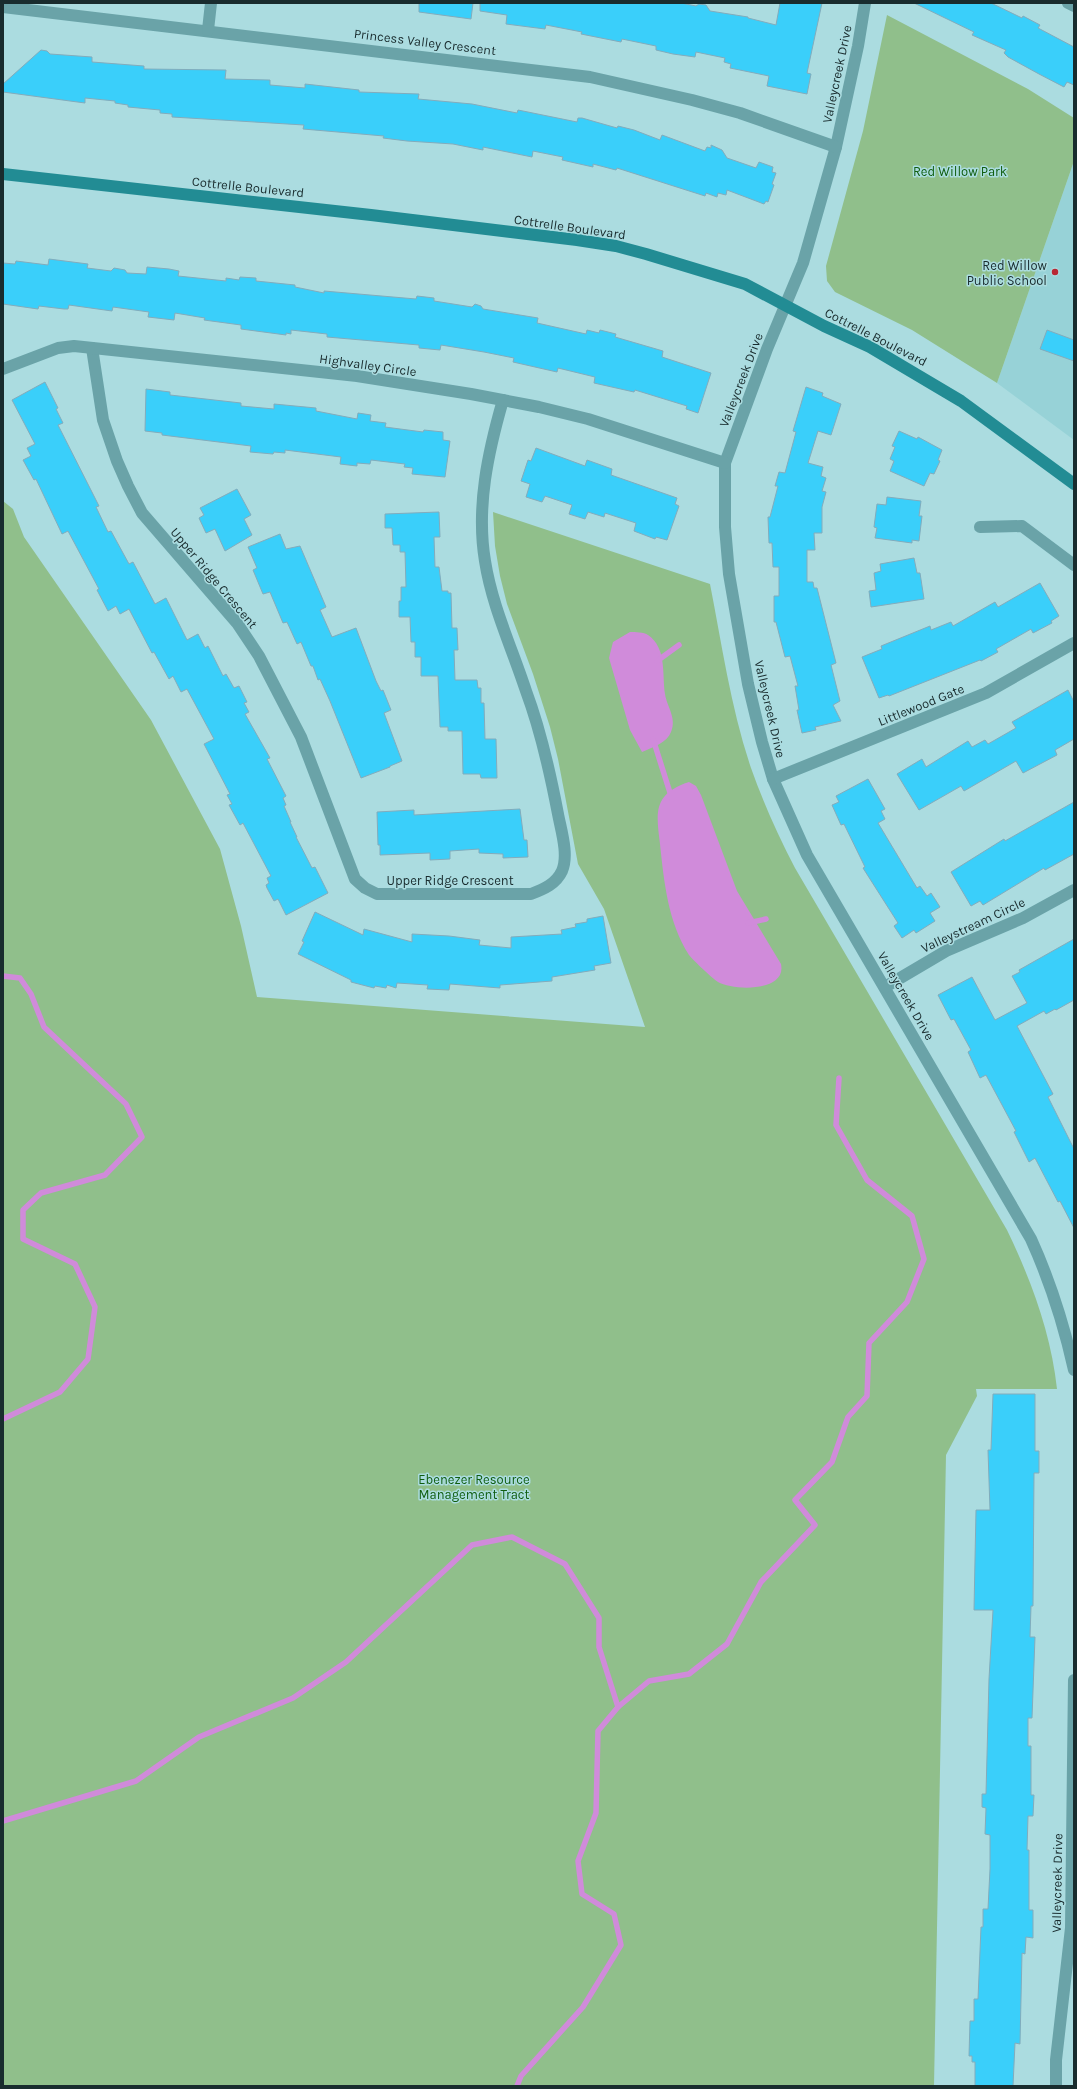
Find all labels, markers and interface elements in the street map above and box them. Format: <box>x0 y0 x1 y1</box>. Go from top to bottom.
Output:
street label: Valleycreek Drive <box>819 23 855 124</box>
street label: Princess Valley Crescent <box>353 26 497 58</box>
park label: Red Willow Park <box>913 164 1007 179</box>
street label: Cottrelle Boulevard <box>191 174 305 200</box>
street label: Cottrelle Boulevard <box>513 212 627 242</box>
place label: Red Willow Public School <box>967 258 1048 288</box>
marker: Red Willow Public School <box>1050 267 1060 277</box>
street label: Cottrelle Boulevard <box>822 305 930 369</box>
street label: Valleycreek Drive <box>716 331 766 429</box>
street label: Highvalley Circle <box>318 351 418 379</box>
street label: Upper Ridge Crescent <box>167 524 261 632</box>
street label: Valleycreek Drive <box>751 659 789 760</box>
street label: Littlewood Gate <box>876 681 967 729</box>
street label: Upper Ridge Crescent <box>386 873 514 888</box>
street label: Valleystream Circle <box>919 894 1028 956</box>
street label: Valleycreek Drive <box>875 949 938 1043</box>
park label: Ebenezer Resource Management Tract <box>418 1472 530 1502</box>
street label: Valleycreek Drive <box>1049 1833 1065 1933</box>

